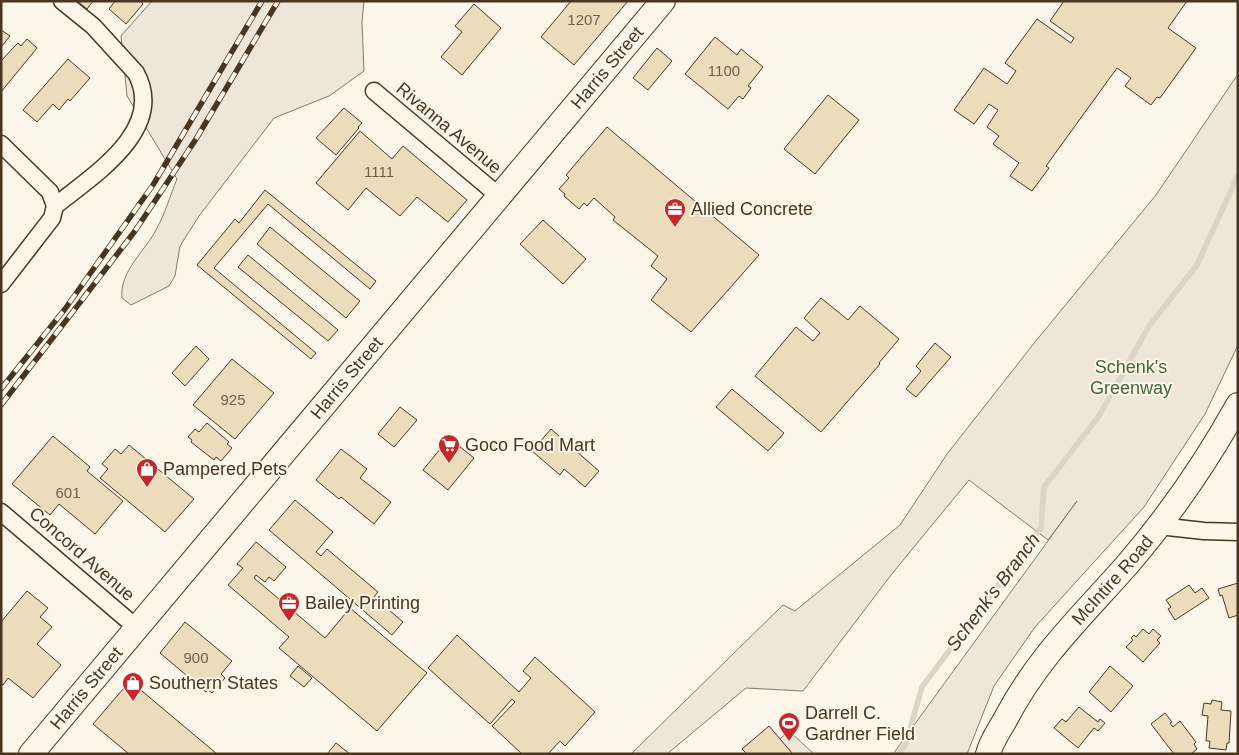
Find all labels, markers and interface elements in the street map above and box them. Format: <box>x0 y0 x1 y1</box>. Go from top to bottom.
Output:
house number: 1207 <box>567 11 601 28</box>
street label: Harris Street <box>567 23 647 113</box>
house number: 1100 <box>708 62 740 79</box>
street label: Rivanna Avenue <box>392 78 506 178</box>
house number: 1111 <box>364 163 394 180</box>
office icon: Allied Concrete <box>663 197 687 228</box>
place label: Allied Concrete <box>691 199 813 219</box>
street label: Harris Street <box>306 333 387 423</box>
park label: Schenk's Greenway <box>1090 357 1172 398</box>
house number: 925 <box>220 391 246 408</box>
supermarket icon: Goco Food Mart <box>437 433 461 464</box>
place label: Goco Food Mart <box>465 435 595 455</box>
shop icon: Pampered Pets <box>135 457 159 488</box>
place label: Pampered Pets <box>163 459 287 479</box>
house number: 601 <box>55 484 81 501</box>
street label: Concord Avenue <box>25 503 139 605</box>
water label: Schenk's Branch <box>942 529 1044 655</box>
street label: McIntire Road <box>1068 532 1157 629</box>
office icon: Bailey Printing <box>277 591 301 622</box>
place label: Bailey Printing <box>305 593 420 613</box>
street label: Harris Street <box>46 643 126 733</box>
house number: 900 <box>183 649 209 666</box>
shop icon: Southern States <box>121 671 145 702</box>
place label: Southern States <box>149 673 278 693</box>
place label: Darrell C. Gardner Field <box>805 703 915 744</box>
sports icon: Darrell C. Gardner Field <box>777 711 801 742</box>

